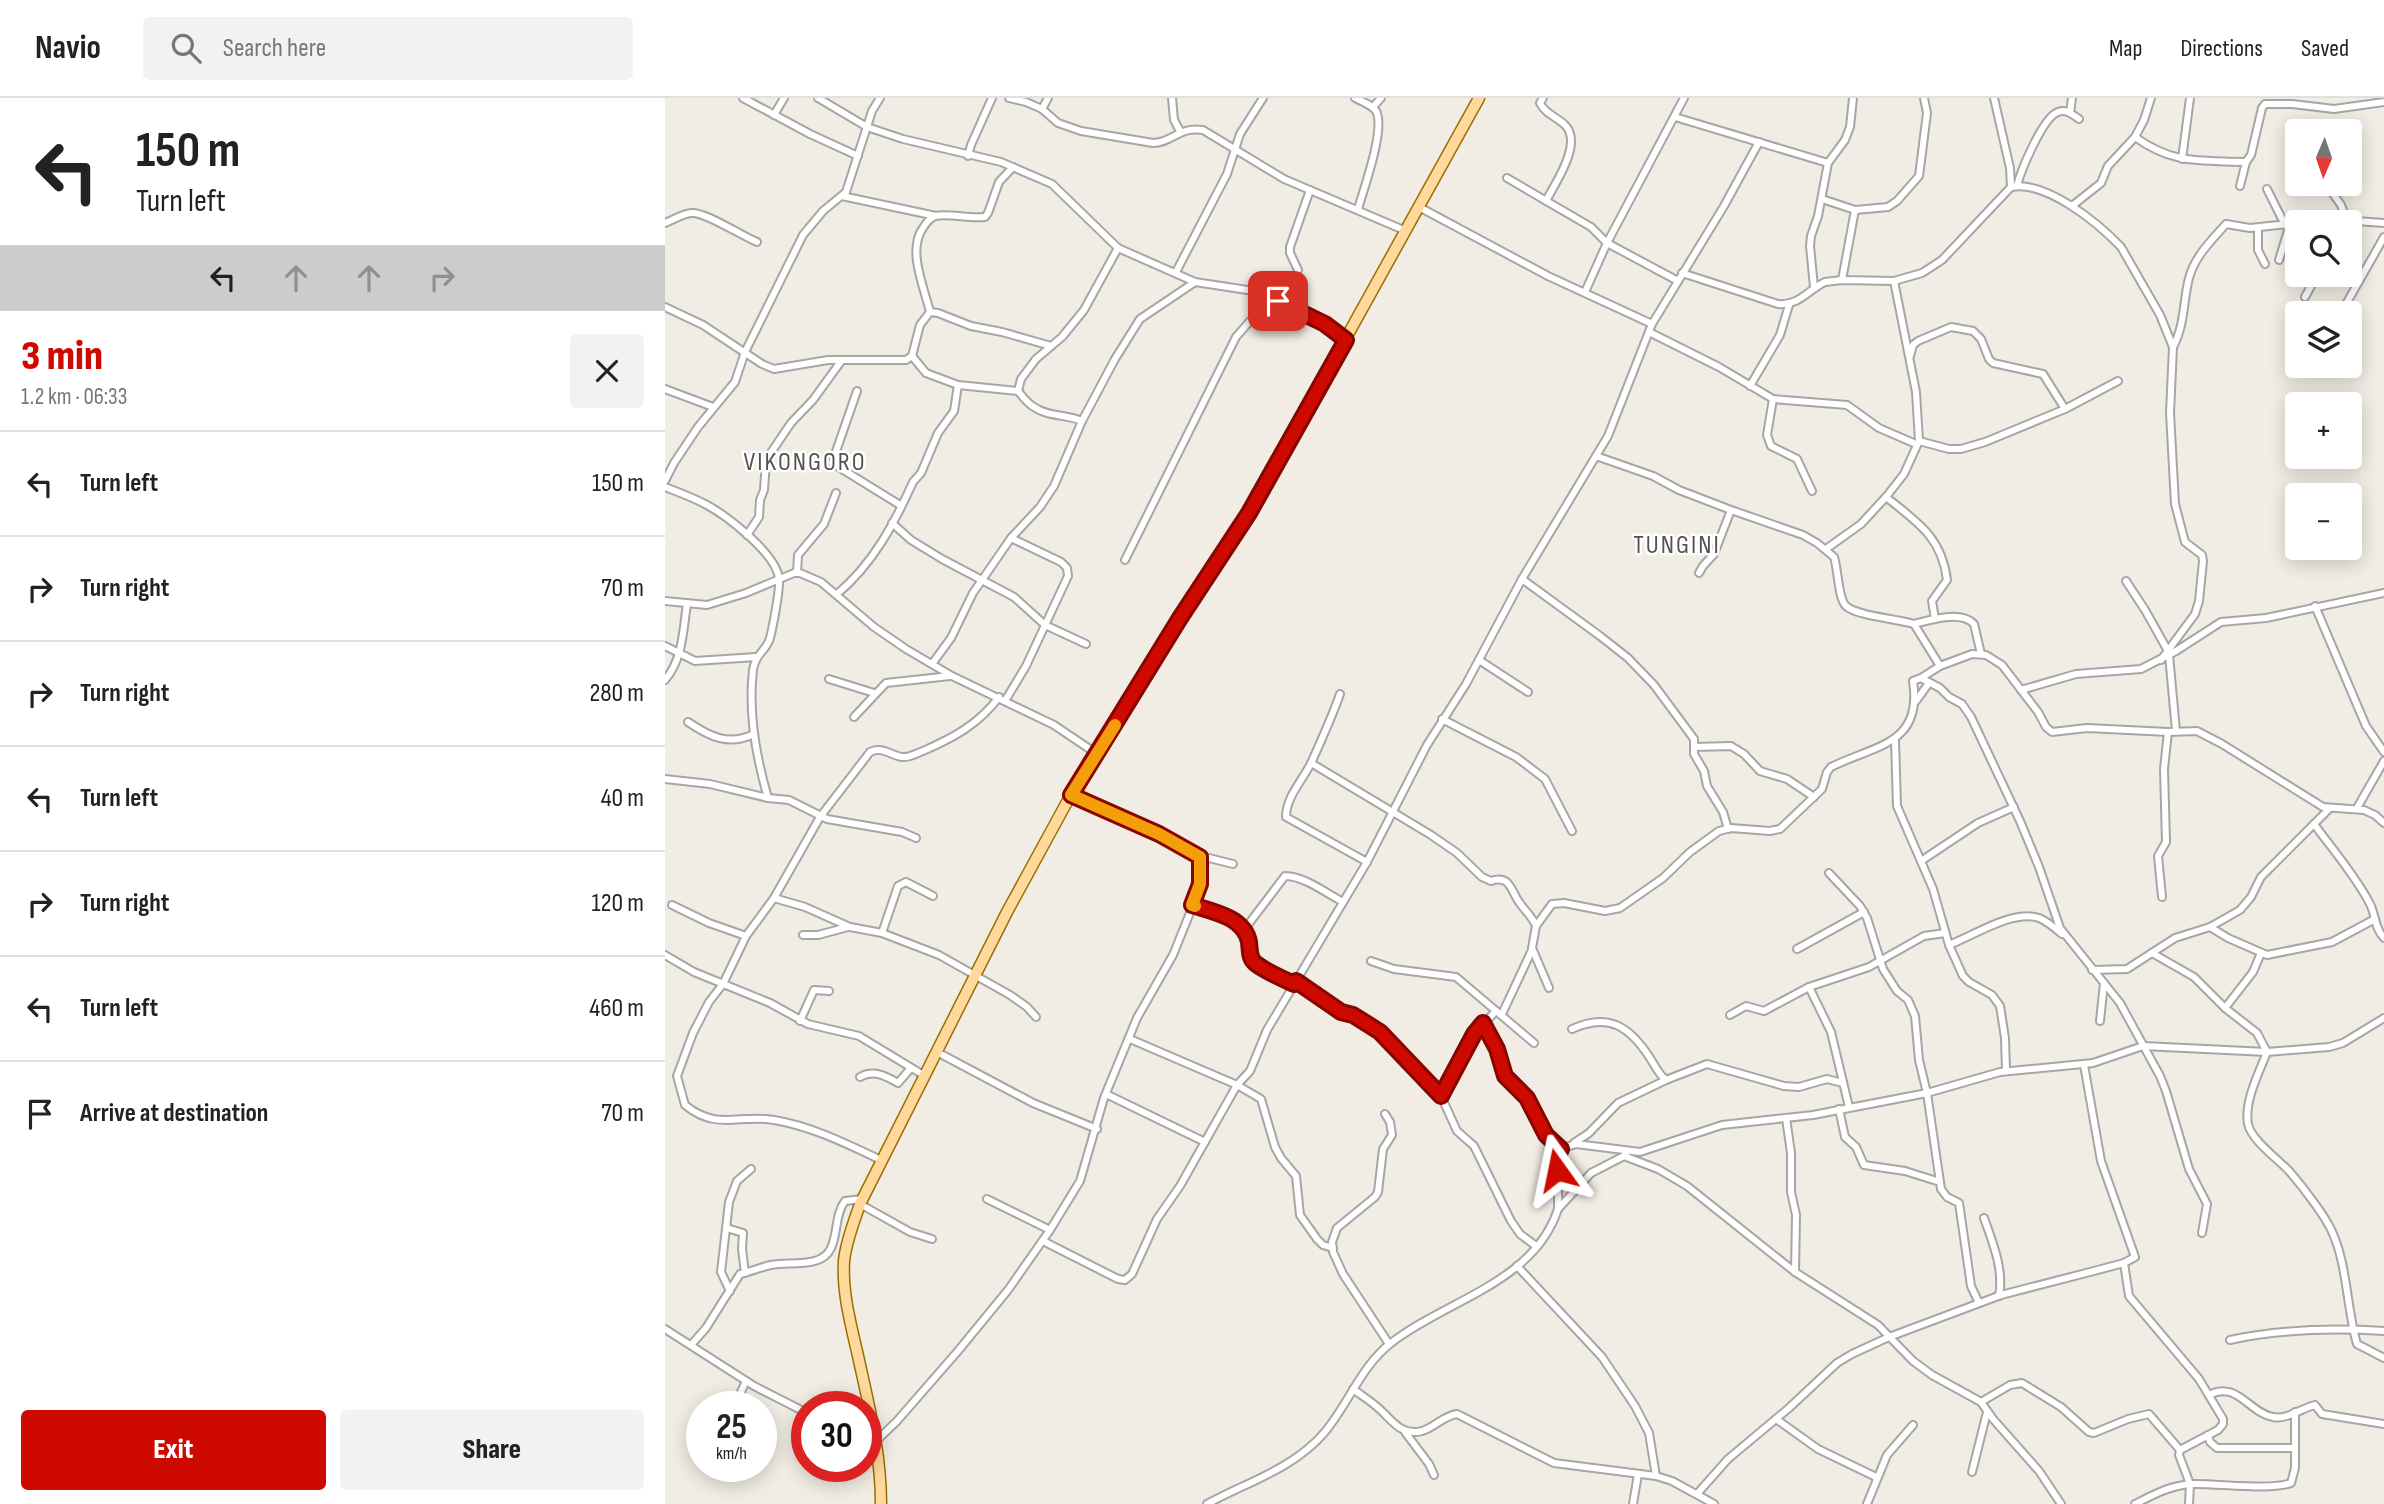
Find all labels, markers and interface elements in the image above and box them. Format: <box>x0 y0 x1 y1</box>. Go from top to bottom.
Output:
search box <box>143 17 633 80</box>
text: Navio <box>35 28 101 68</box>
icon: search <box>167 29 205 67</box>
text: Search here <box>223 33 326 64</box>
text: Map <box>2109 34 2142 63</box>
text: Directions <box>2180 34 2263 63</box>
text: Saved <box>2301 34 2349 63</box>
north arrow <box>2285 119 2363 196</box>
map controls <box>2285 119 2362 560</box>
text: 150 m <box>136 122 240 181</box>
icon: left <box>21 126 112 217</box>
text: Turn left <box>136 182 226 221</box>
button: search <box>2285 210 2362 287</box>
icon: left <box>204 259 242 297</box>
icon: ahead <box>277 259 315 297</box>
icon: ahead <box>350 259 388 297</box>
icon: right <box>423 259 461 297</box>
pin <box>1248 271 1308 331</box>
icon: arrive <box>1259 282 1297 320</box>
button: layers <box>2285 301 2362 378</box>
text: 3 min <box>21 331 103 382</box>
button: close <box>570 334 644 408</box>
text: 1.2 km · 06:33 <box>21 383 127 411</box>
button: + <box>2285 392 2362 469</box>
district label: VIKONGORO <box>744 447 866 478</box>
icon: left <box>21 465 59 503</box>
text: Turn left <box>80 468 158 499</box>
text: 150 m <box>592 468 644 499</box>
button: − <box>2285 483 2362 560</box>
district label: TUNGINI <box>1633 530 1721 561</box>
icon: right <box>21 570 59 608</box>
text: Turn right <box>80 573 169 604</box>
text: 70 m <box>601 573 644 604</box>
icon: right <box>21 675 59 713</box>
text: Turn right <box>80 678 169 709</box>
text: 280 m <box>589 678 644 709</box>
icon: left <box>21 780 59 818</box>
text: Turn left <box>80 783 158 814</box>
text: 40 m <box>601 783 644 814</box>
icon: right <box>21 885 59 923</box>
text: Turn right <box>80 888 169 919</box>
text: 120 m <box>591 888 644 919</box>
icon: left <box>21 990 59 1028</box>
text: Turn left <box>80 993 158 1024</box>
text: 460 m <box>589 993 644 1024</box>
icon: arrive <box>21 1095 59 1133</box>
text: Arrive at destination <box>80 1098 268 1129</box>
text: 70 m <box>601 1098 644 1129</box>
position arrow <box>1520 1133 1594 1207</box>
speed limit sign: 30 <box>791 1391 882 1482</box>
text: 25 <box>716 1406 747 1449</box>
button: Exit <box>21 1410 326 1490</box>
button: Share <box>340 1410 644 1490</box>
text: km/h <box>716 1443 747 1464</box>

